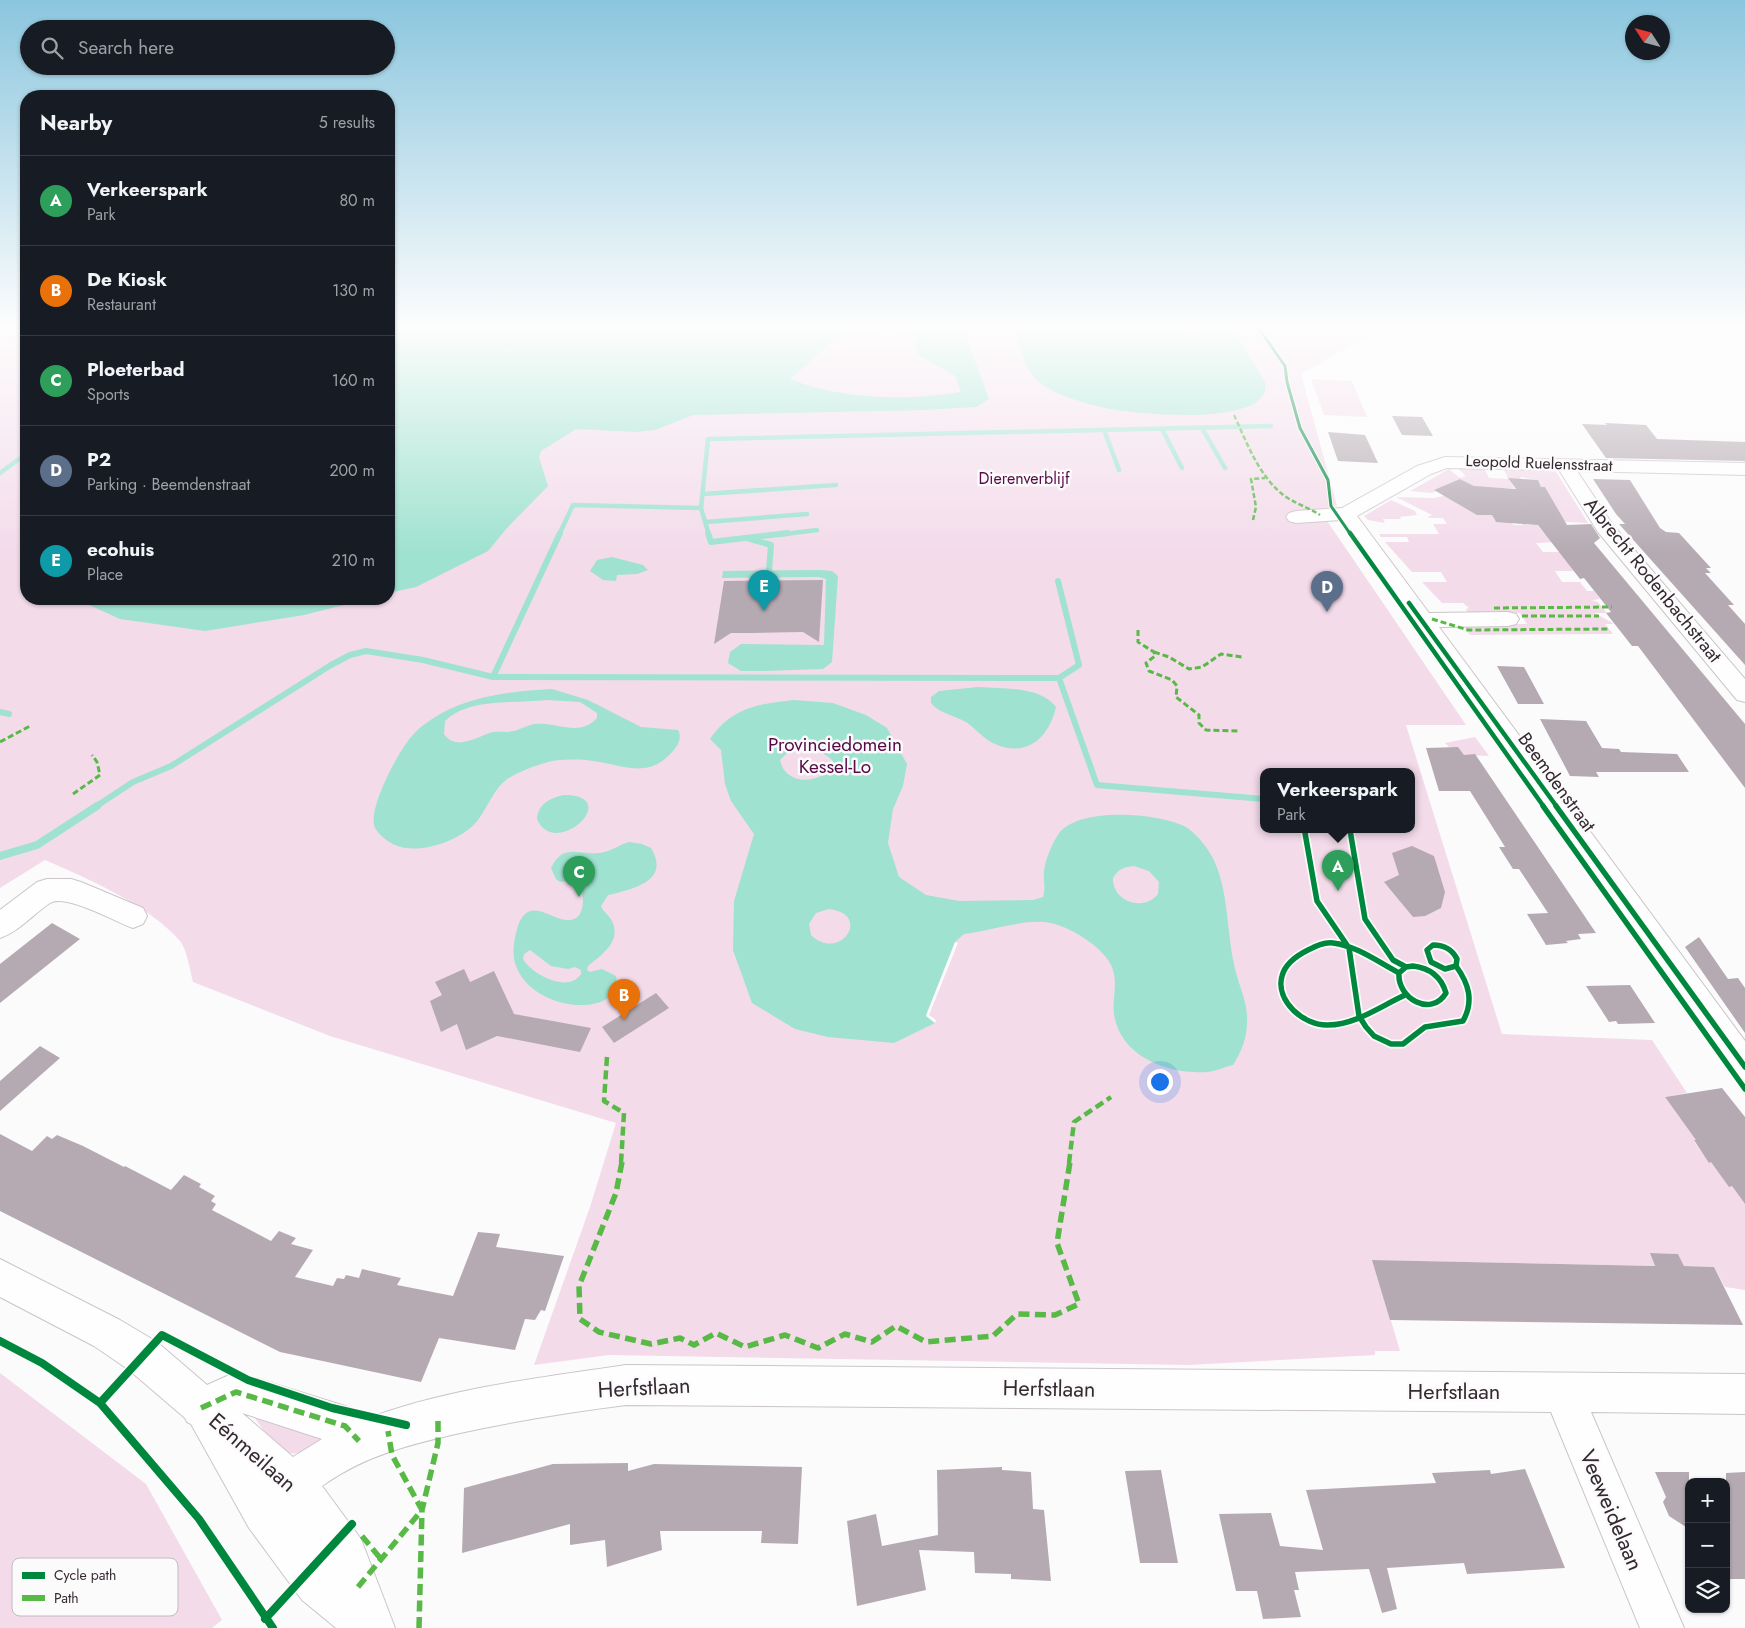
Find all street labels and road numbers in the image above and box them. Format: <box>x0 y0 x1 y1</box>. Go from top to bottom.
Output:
street label: Leopold Ruelensstraat <box>1465 449 1613 477</box>
street label: Albrecht Rodenbachstraat <box>1578 492 1728 669</box>
street label: Beemdenstraat <box>1512 727 1603 838</box>
street label: Herfstlaan <box>597 1369 691 1405</box>
street label: Herfstlaan <box>1002 1371 1096 1405</box>
street label: Herfstlaan <box>1408 1375 1500 1407</box>
street label: Eénmeilaan <box>202 1405 304 1499</box>
street label: Veeweidelaan <box>1572 1445 1652 1575</box>

